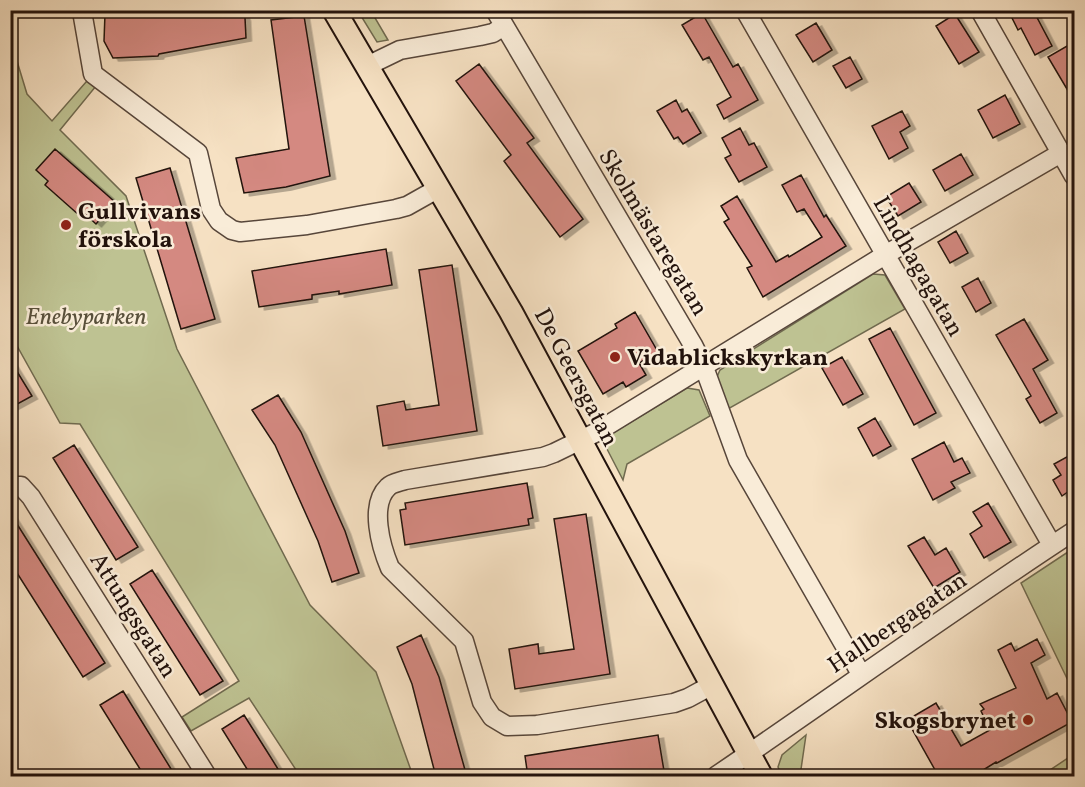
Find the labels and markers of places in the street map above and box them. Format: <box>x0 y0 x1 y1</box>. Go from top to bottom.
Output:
place label: Gullvivans förskola <box>78 196 201 258</box>
marker: Gullvivans förskola <box>59 218 73 232</box>
place label: Vidablickskyrkan <box>627 342 828 376</box>
marker: Vidablickskyrkan <box>608 350 622 364</box>
place label: Skogsbrynet <box>875 705 1016 739</box>
marker: Skogsbrynet <box>1021 713 1035 727</box>

